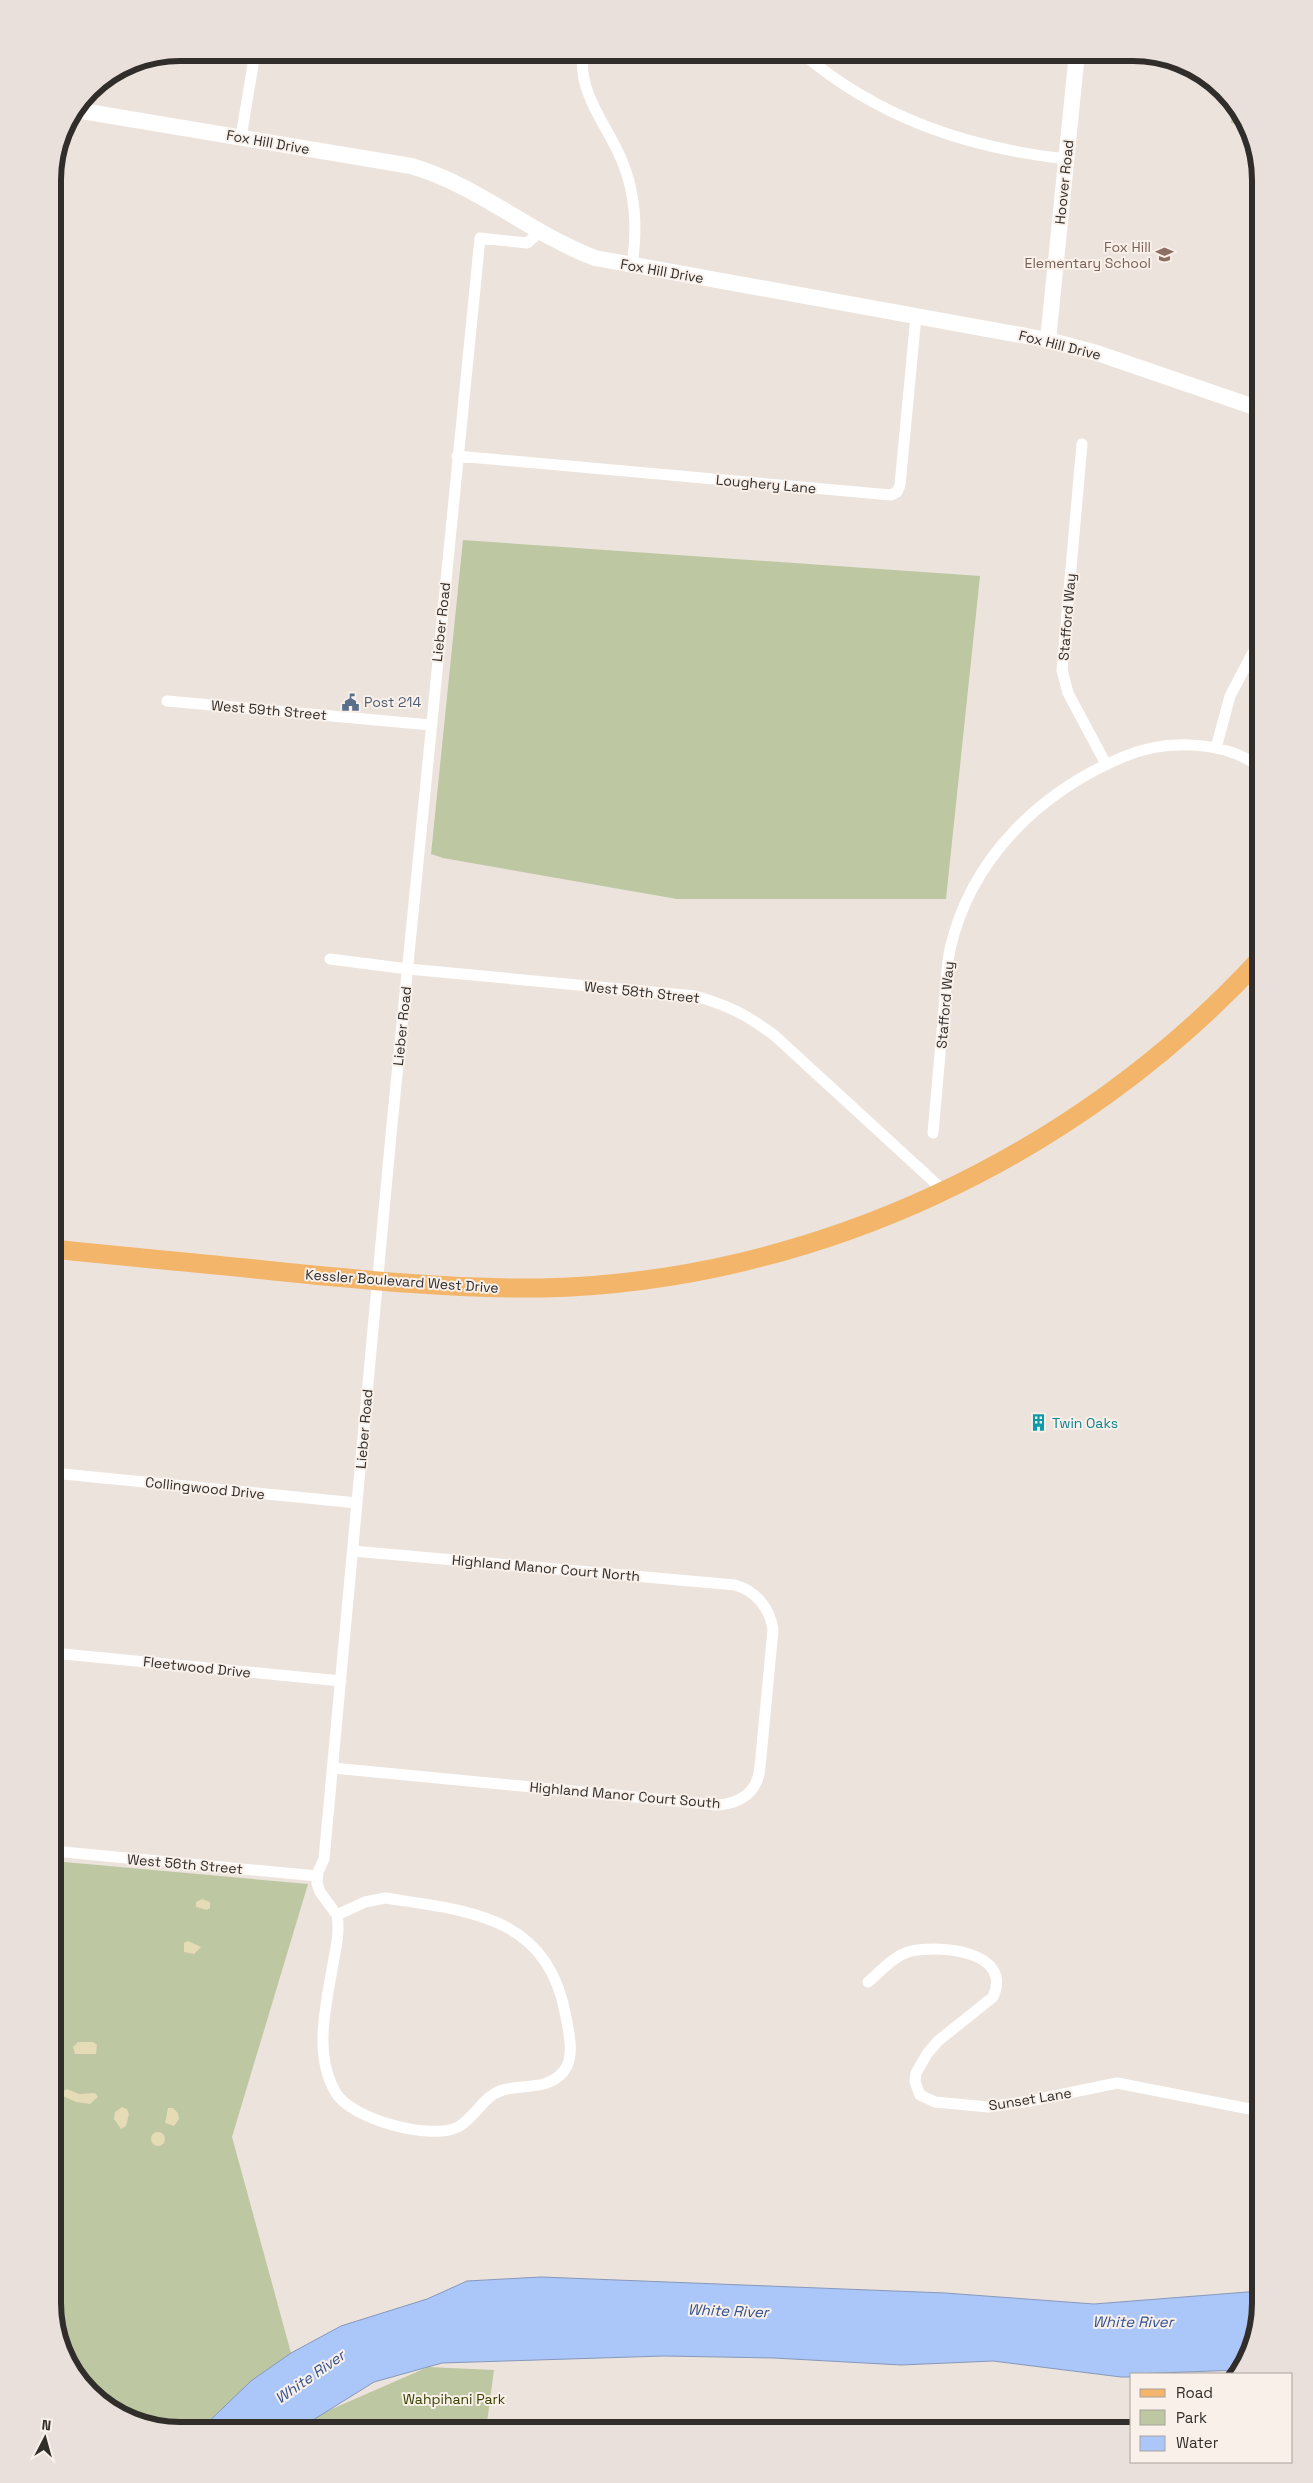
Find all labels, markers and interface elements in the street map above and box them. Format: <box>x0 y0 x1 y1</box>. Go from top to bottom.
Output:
street label: Fox Hill Drive <box>225 126 311 158</box>
street label: Hoover Road <box>1051 139 1077 225</box>
place label: Fox Hill Elementary School <box>1025 238 1151 272</box>
school or university icon: Fox Hill Elementary School <box>1155 245 1175 265</box>
street label: Fox Hill Drive <box>619 255 705 287</box>
street label: Fox Hill Drive <box>1017 326 1103 364</box>
street label: Loughery Lane <box>715 471 817 497</box>
street label: Stafford Way <box>1054 573 1080 661</box>
street label: Lieber Road <box>428 581 454 663</box>
public building icon: Post 214 <box>340 692 360 712</box>
place label: Post 214 <box>364 693 421 711</box>
street label: West 59th Street <box>210 696 328 724</box>
street label: Stafford Way <box>932 961 958 1049</box>
street label: West 58th Street <box>583 977 701 1007</box>
street label: Lieber Road <box>389 985 415 1067</box>
street label: Kessler Boulevard West Drive <box>305 1265 499 1297</box>
street label: Lieber Road <box>352 1388 376 1470</box>
building icon: Twin Oaks <box>1028 1413 1048 1433</box>
place label: Twin Oaks <box>1052 1414 1118 1432</box>
street label: Collingwood Drive <box>144 1473 266 1503</box>
street label: Highland Manor Court North <box>451 1551 641 1585</box>
street label: Fleetwood Drive <box>142 1652 252 1682</box>
street label: Highland Manor Court South <box>529 1778 721 1812</box>
street label: West 56th Street <box>126 1850 244 1878</box>
street label: Sunset Lane <box>987 2084 1073 2114</box>
water label: White River <box>687 2300 770 2321</box>
water label: White River <box>1093 2312 1175 2331</box>
water label: White River <box>271 2345 349 2408</box>
legend <box>1130 2373 1293 2463</box>
text: Road <box>1176 2383 1213 2402</box>
park label: Wahpihani Park <box>403 2390 506 2408</box>
text: Park <box>1176 2408 1207 2427</box>
north arrow <box>20 2413 70 2463</box>
text: N <box>41 2416 52 2435</box>
text: Water <box>1176 2433 1219 2452</box>

